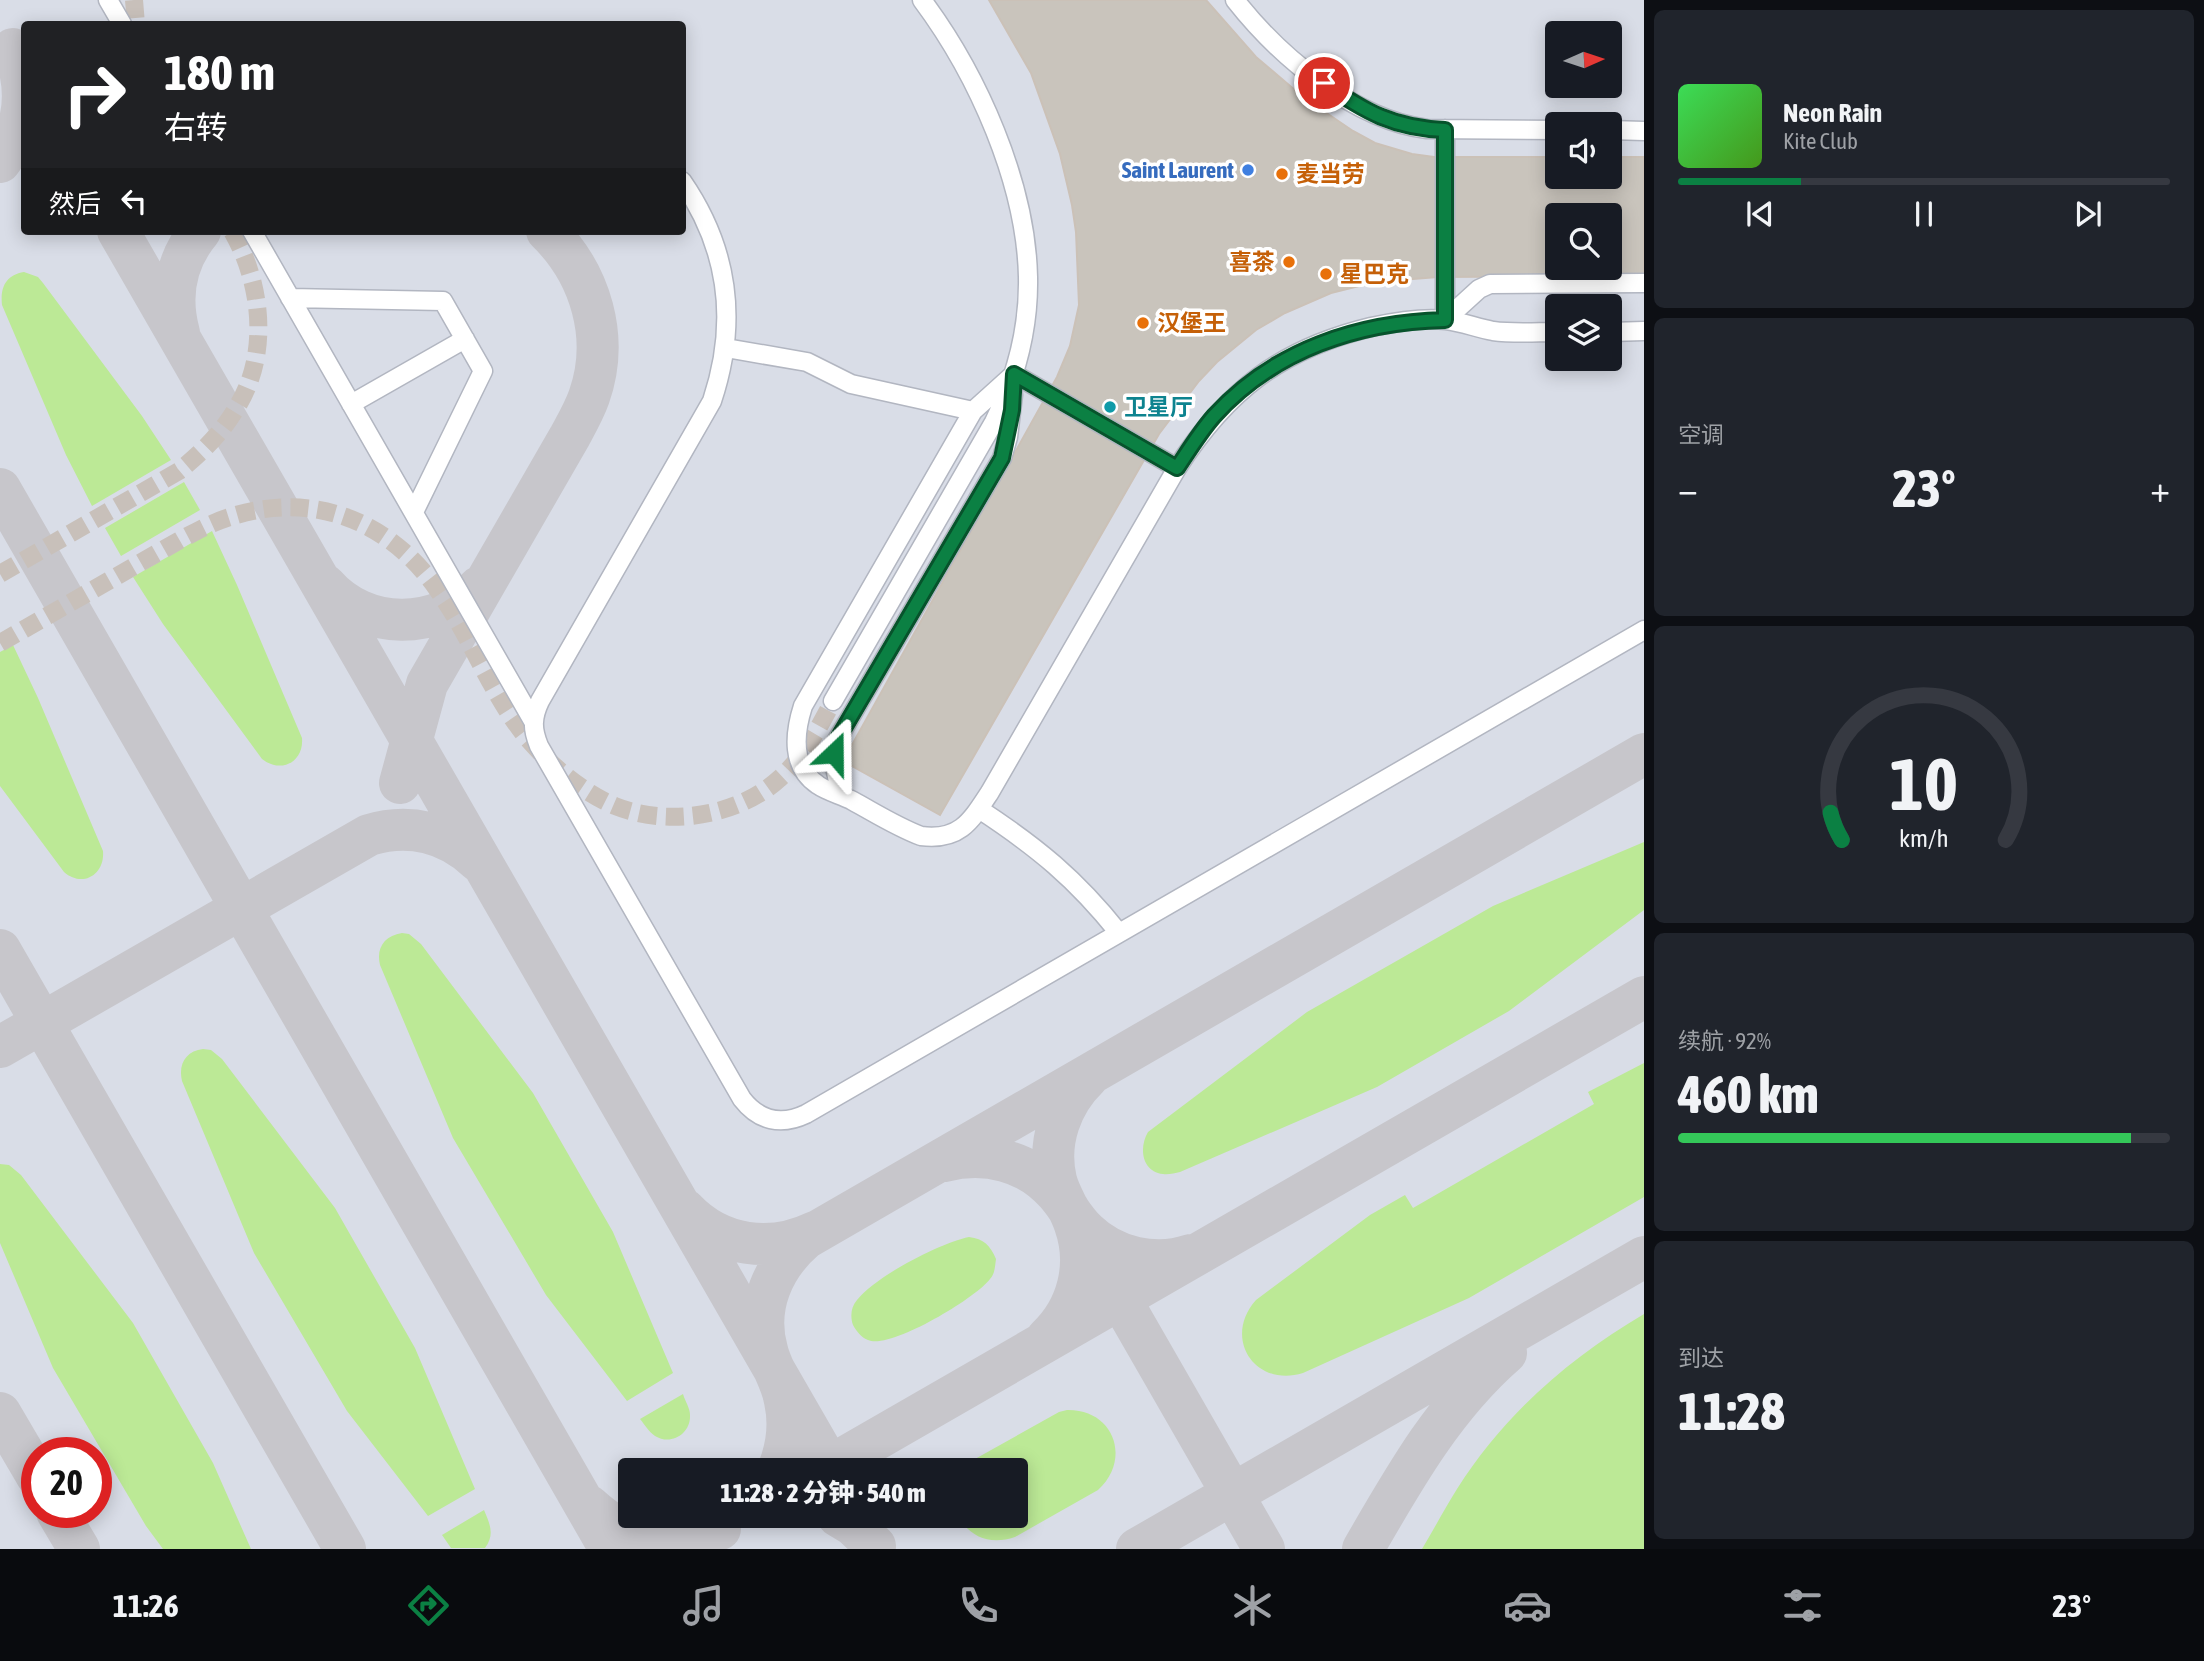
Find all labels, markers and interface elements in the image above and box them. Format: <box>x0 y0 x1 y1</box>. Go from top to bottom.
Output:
north arrow <box>1545 21 1622 98</box>
map controls <box>1545 21 1622 371</box>
text: 180 m <box>164 44 275 100</box>
icon: right <box>49 49 140 140</box>
pin <box>1294 53 1354 113</box>
icon: arrive <box>1305 64 1343 102</box>
text: Neon Rain <box>1783 98 1882 128</box>
text: 右转 <box>164 109 228 146</box>
button: sound <box>1545 112 1622 189</box>
text: Kite Club <box>1783 128 1858 154</box>
place label: Saint Laurent <box>1122 157 1234 183</box>
place label: 麦当劳 <box>1296 161 1365 187</box>
marker: Saint Laurent <box>1240 162 1256 178</box>
marker: 麦当劳 <box>1274 166 1290 182</box>
icon: left <box>115 182 153 220</box>
text: 然后 <box>49 189 101 219</box>
icon: previous <box>1741 195 1779 233</box>
icon: pause <box>1905 195 1943 233</box>
icon: next <box>2069 195 2107 233</box>
button: search <box>1545 203 1622 280</box>
place label: 喜茶 <box>1229 249 1275 275</box>
marker: 喜茶 <box>1281 254 1297 270</box>
place label: 星巴克 <box>1340 261 1409 287</box>
marker: 星巴克 <box>1318 266 1334 282</box>
button: layers <box>1545 294 1622 371</box>
place label: 汉堡王 <box>1157 310 1226 336</box>
marker: 汉堡王 <box>1135 315 1151 331</box>
place label: 卫星厅 <box>1124 394 1193 420</box>
marker: 卫星厅 <box>1102 399 1118 415</box>
text: 空调 <box>1678 422 1724 448</box>
text: 23° <box>1892 458 1956 518</box>
text: − <box>1678 467 1698 510</box>
text: + <box>2150 467 2170 510</box>
position arrow <box>797 716 871 790</box>
text: 10 <box>1890 743 1958 826</box>
text: km/h <box>1899 824 1949 852</box>
text: 续航 · 92% <box>1678 1028 1771 1054</box>
text: 460 km <box>1678 1064 1819 1124</box>
text: 到达 <box>1678 1345 1724 1371</box>
text: 11:28 <box>1678 1381 1785 1441</box>
speed limit sign: 20 <box>21 1437 112 1528</box>
text: 11:28 · 2 分钟 · 540 m <box>720 1478 926 1508</box>
icon: directions <box>404 1581 453 1630</box>
icon: music <box>679 1581 728 1630</box>
icon: phone <box>954 1581 1003 1630</box>
icon: climate <box>1228 1581 1277 1630</box>
icon: car <box>1503 1581 1552 1630</box>
icon: filters <box>1778 1581 1827 1630</box>
text: 11:26 <box>113 1587 179 1624</box>
text: 23° <box>2052 1587 2091 1624</box>

